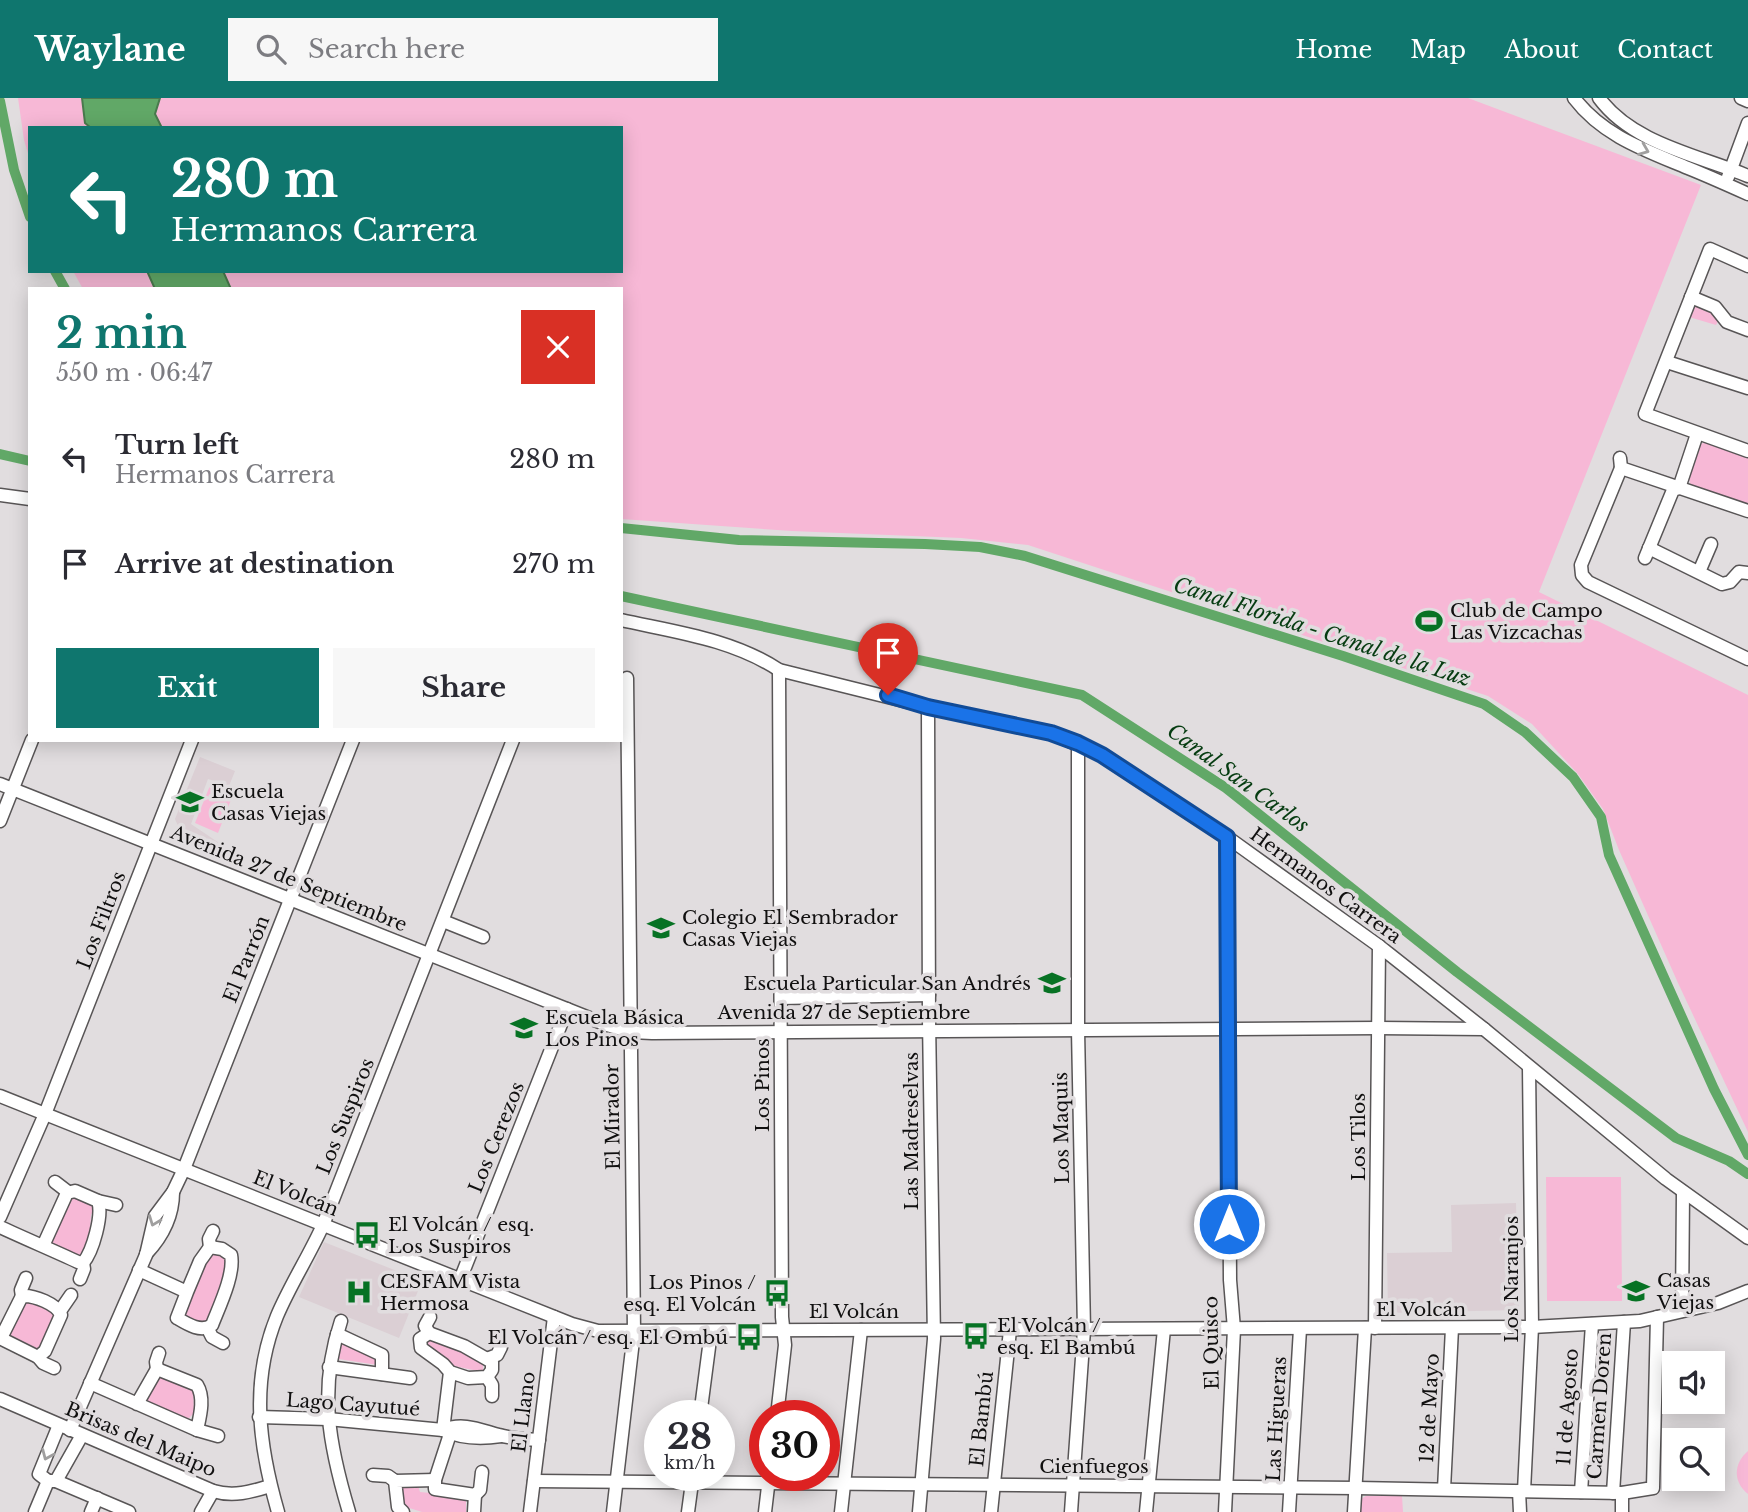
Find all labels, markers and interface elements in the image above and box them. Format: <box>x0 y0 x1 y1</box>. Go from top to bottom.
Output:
search box <box>228 18 718 81</box>
text: Waylane <box>35 29 186 70</box>
icon: search <box>252 30 290 68</box>
text: Search here <box>308 33 465 65</box>
text: Home <box>1296 35 1372 64</box>
text: Map <box>1410 35 1466 64</box>
text: About <box>1504 35 1579 64</box>
text: Contact <box>1617 35 1713 64</box>
one-way arrow <box>1637 141 1649 155</box>
text: 280 m <box>171 149 338 210</box>
icon: left <box>56 154 147 245</box>
text: Hermanos Carrera <box>171 210 477 250</box>
text: 2 min <box>56 307 187 359</box>
button: close <box>521 310 595 384</box>
text: 550 m · 06:47 <box>56 359 212 387</box>
text: Turn left <box>115 429 239 461</box>
icon: left <box>56 440 94 478</box>
text: 280 m <box>509 443 595 475</box>
text: Hermanos Carrera <box>115 461 335 489</box>
icon: arrive <box>56 545 94 583</box>
text: Arrive at destination <box>115 548 395 580</box>
text: 270 m <box>512 548 595 580</box>
water label: Canal Florida - Canal de la Luz <box>1170 572 1474 692</box>
place label: Club de Campo Las Vizcachas <box>1450 599 1603 644</box>
sports icon: Club de Campo Las Vizcachas <box>1414 606 1444 636</box>
pin <box>858 623 918 695</box>
icon: arrive <box>869 634 907 672</box>
button: Exit <box>56 648 319 728</box>
button: Share <box>333 648 595 728</box>
water label: Canal San Carlos <box>1162 718 1314 838</box>
place label: Escuela Casas Viejas <box>211 780 326 825</box>
school or university icon: Escuela Casas Viejas <box>175 787 205 817</box>
street label: Avenida 27 de Septiembre <box>166 820 410 936</box>
street label: Hermanos Carrera <box>1245 823 1406 948</box>
street label: Los Filtros <box>72 868 131 972</box>
place label: Colegio El Sembrador Casas Viejas <box>682 906 898 951</box>
street label: El Parrón <box>219 912 274 1006</box>
school or university icon: Colegio El Sembrador Casas Viejas <box>646 913 676 943</box>
school or university icon: Escuela Particular San Andrés <box>1037 968 1067 998</box>
place label: Escuela Particular San Andrés <box>744 972 1031 995</box>
street label: Avenida 27 de Septiembre <box>717 1001 970 1024</box>
place label: Escuela Básica Los Pinos <box>545 1006 685 1051</box>
school or university icon: Escuela Básica Los Pinos <box>509 1013 539 1043</box>
street label: Los Pinos <box>751 1038 774 1132</box>
street label: Las Madreselvas <box>900 1052 923 1210</box>
street label: Los Suspiros <box>312 1055 379 1178</box>
street label: El Mirador <box>600 1064 625 1170</box>
street label: Los Maquis <box>1049 1072 1074 1184</box>
street label: Los Cerezos <box>464 1078 529 1196</box>
street label: Los Tilos <box>1347 1093 1370 1181</box>
street label: El Volcán <box>250 1166 342 1221</box>
position arrow <box>1192 1187 1266 1261</box>
place label: El Volcán / esq. Los Suspiros <box>388 1213 534 1258</box>
one-way arrow <box>149 1214 163 1226</box>
street label: Los Naranjos <box>1500 1216 1523 1342</box>
bus stop icon: El Volcán / esq. Los Suspiros <box>352 1220 382 1250</box>
place label: Casas Viejas <box>1656 1269 1714 1314</box>
place label: CESFAM Vista Hermosa <box>380 1270 521 1315</box>
place label: Los Pinos / esq. El Volcán <box>623 1271 756 1316</box>
school or university icon: Casas Viejas <box>1621 1276 1651 1306</box>
hospital icon: CESFAM Vista Hermosa <box>344 1277 374 1307</box>
bus stop icon: Los Pinos / esq. El Volcán <box>762 1278 792 1308</box>
street label: El Quisco <box>1199 1296 1224 1390</box>
street label: El Volcán <box>1376 1298 1466 1321</box>
street label: El Volcán <box>809 1300 899 1323</box>
place label: El Volcán / esq. El Bambú <box>997 1314 1136 1359</box>
bus stop icon: El Volcán / esq. El Bambú <box>961 1321 991 1351</box>
bus stop icon: El Volcán / esq. El Ombú <box>734 1322 764 1352</box>
place label: El Volcán / esq. El Ombú <box>487 1326 728 1349</box>
street label: Carmen Doren <box>1583 1332 1616 1480</box>
street label: 11 de Agosto <box>1552 1348 1583 1466</box>
map controls <box>1662 1351 1725 1491</box>
button: sound <box>1662 1351 1725 1414</box>
street label: 12 de Mayo <box>1415 1353 1444 1463</box>
street label: Las Higueras <box>1262 1356 1291 1482</box>
street label: El Llano <box>507 1370 540 1454</box>
street label: El Bambú <box>965 1370 998 1468</box>
street label: Lago Cayutué <box>285 1388 421 1421</box>
street label: Brisas del Maipo <box>62 1397 220 1482</box>
speed limit sign: 30 <box>749 1400 840 1491</box>
text: 28 <box>667 1415 712 1458</box>
button: search <box>1662 1428 1725 1491</box>
one-way arrow <box>41 1447 55 1460</box>
text: km/h <box>664 1452 715 1474</box>
street label: Cienfuegos <box>1039 1455 1149 1478</box>

